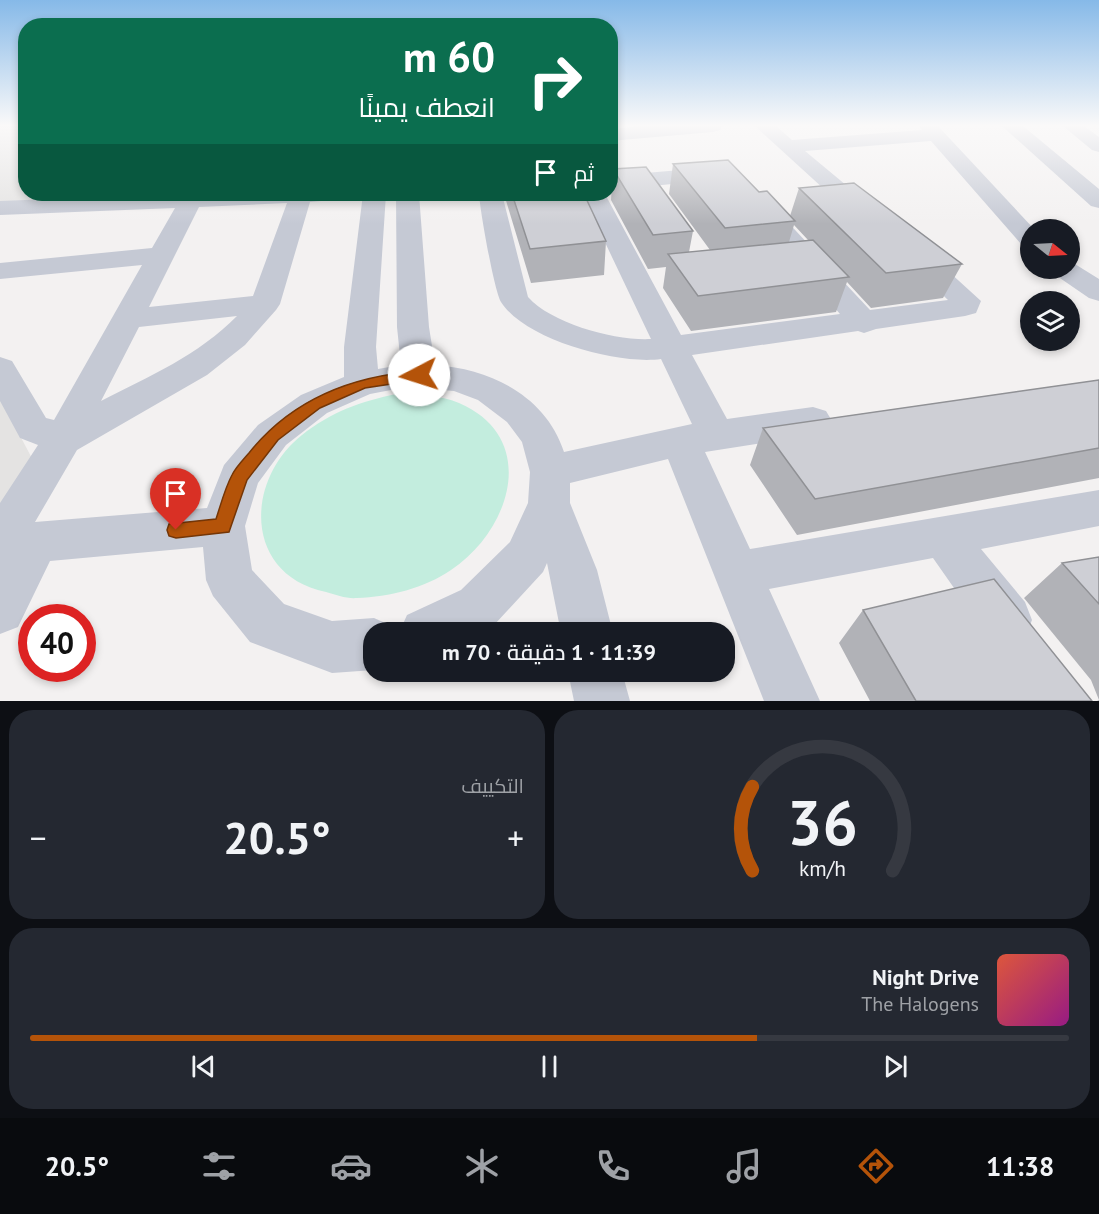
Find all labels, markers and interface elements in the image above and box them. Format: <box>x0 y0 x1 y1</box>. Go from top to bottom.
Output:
text: 60 m <box>403 29 495 84</box>
icon: right <box>516 42 594 120</box>
text: انعطف يمينًا <box>358 90 495 124</box>
icon: arrive <box>529 156 562 189</box>
text: ثم <box>574 159 594 187</box>
north arrow <box>1020 219 1080 279</box>
map controls <box>1020 219 1080 351</box>
button: layers <box>1020 291 1080 351</box>
position arrow <box>387 343 451 407</box>
pin <box>150 468 201 530</box>
icon: arrive <box>159 477 192 510</box>
speed limit sign: 40 <box>18 604 96 682</box>
text: 11:39 · 1 دقيقة · 70 m <box>442 638 656 666</box>
text: التكييف <box>461 773 524 799</box>
text: 36 <box>787 781 857 862</box>
text: 20.5° <box>223 808 331 866</box>
text: − <box>30 816 47 859</box>
text: + <box>507 816 524 859</box>
text: km/h <box>798 855 845 883</box>
text: Night Drive <box>872 963 979 991</box>
text: The Halogens <box>861 991 979 1017</box>
icon: previous <box>187 1050 220 1083</box>
icon: pause <box>533 1050 566 1083</box>
icon: next <box>879 1050 912 1083</box>
icon: filters <box>198 1145 240 1187</box>
icon: car <box>330 1145 372 1187</box>
icon: climate <box>461 1145 503 1187</box>
icon: phone <box>592 1145 634 1187</box>
icon: music <box>723 1145 765 1187</box>
icon: directions <box>855 1145 897 1187</box>
text: 20.5° <box>45 1149 109 1183</box>
text: 11:38 <box>986 1149 1054 1183</box>

